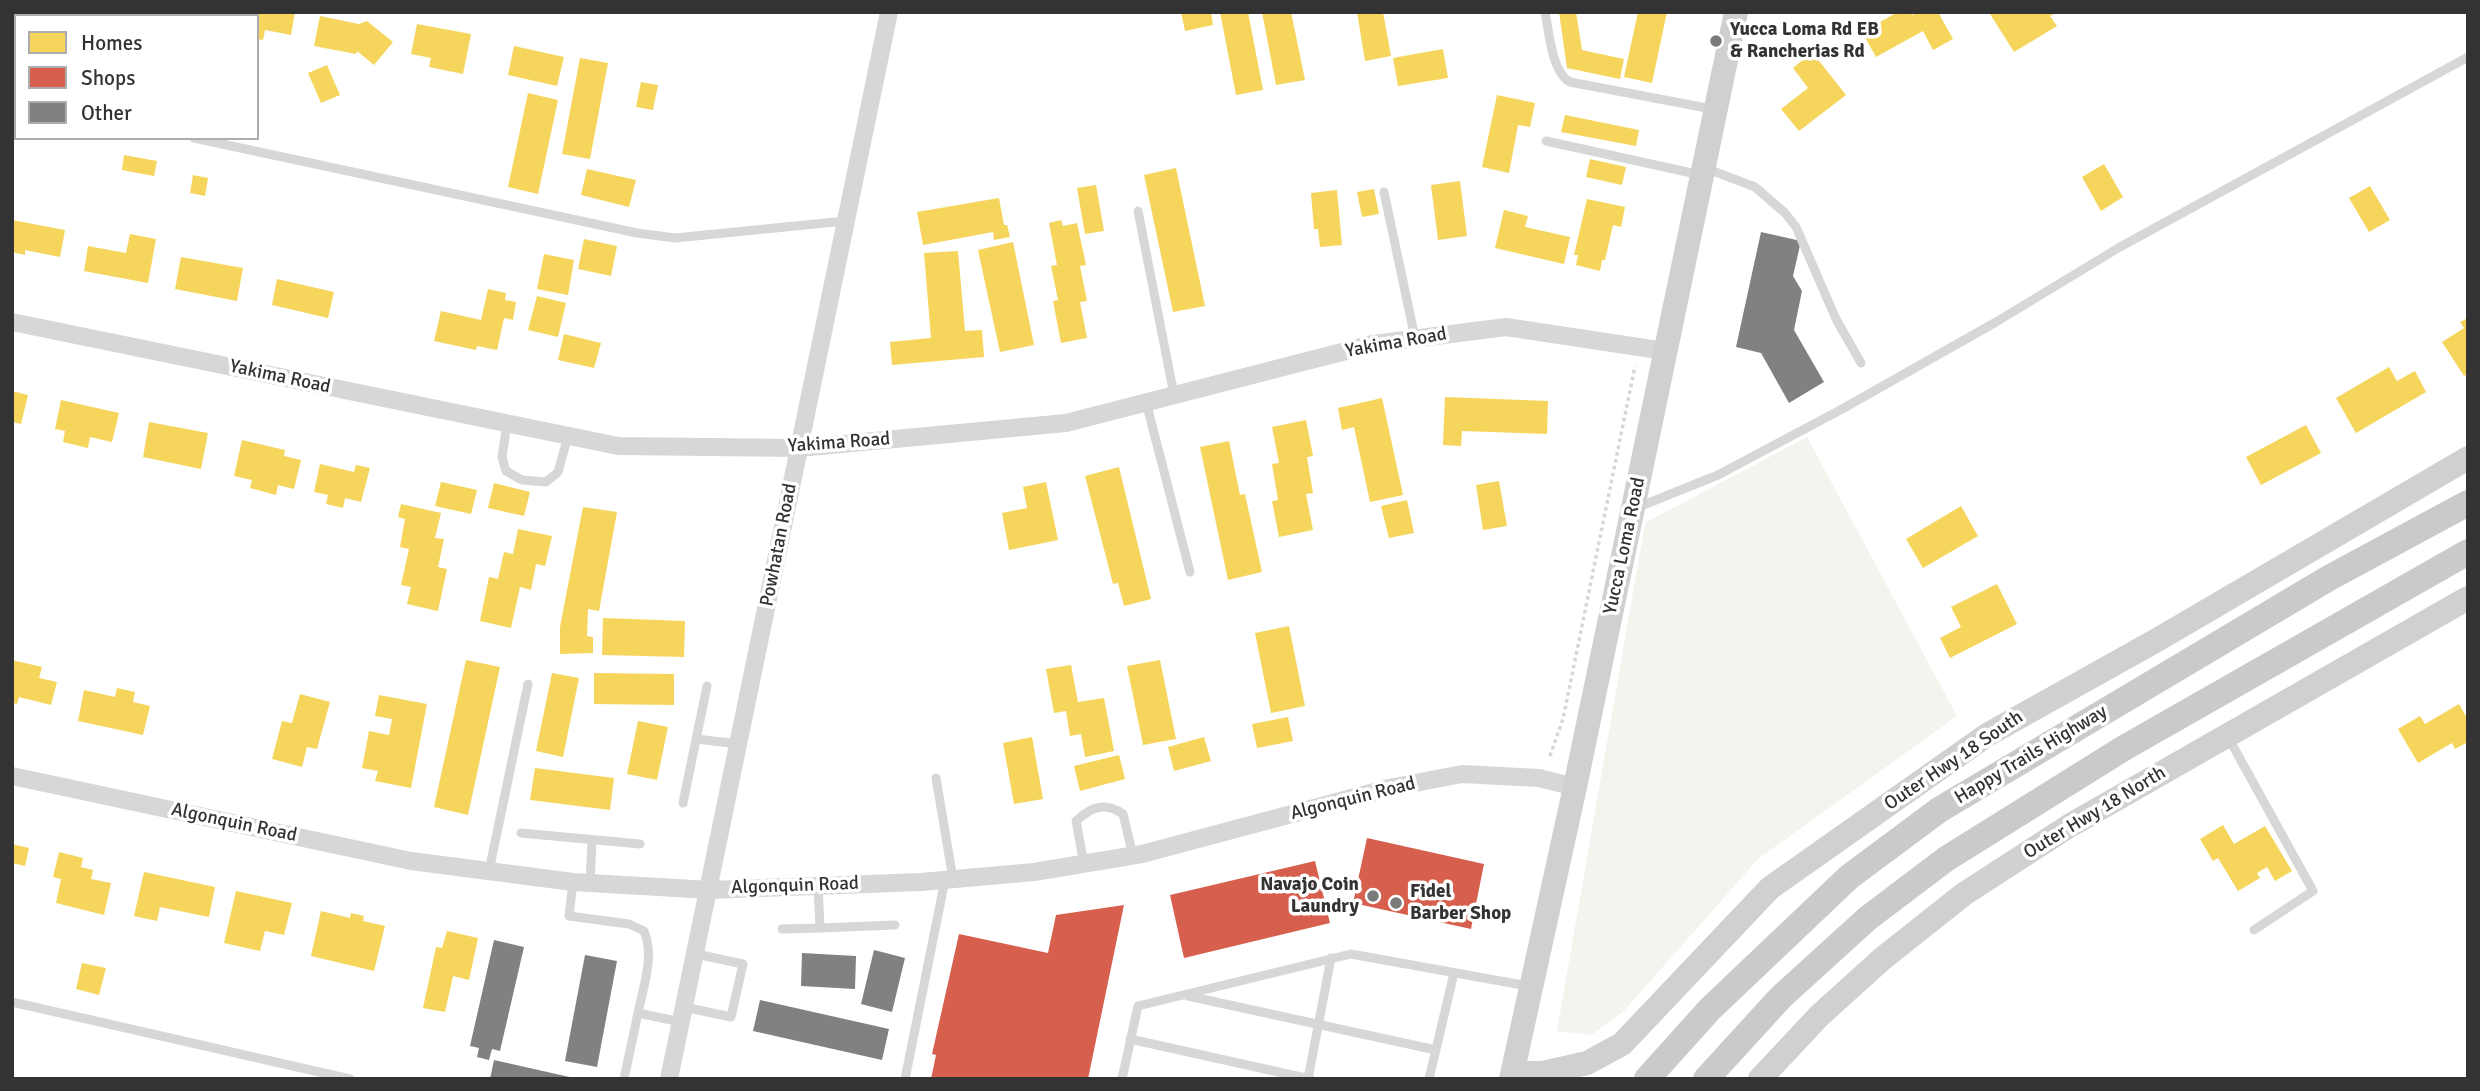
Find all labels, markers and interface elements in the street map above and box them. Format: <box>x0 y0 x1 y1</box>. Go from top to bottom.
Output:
legend <box>14 14 259 140</box>
place label: Yucca Loma Rd EB & Rancherias Rd <box>1730 19 1879 63</box>
text: Homes <box>81 30 143 56</box>
marker: Yucca Loma Rd EB & Rancherias Rd <box>1708 33 1724 49</box>
text: Shops <box>81 65 135 91</box>
text: Other <box>81 100 132 126</box>
street label: Yakima Road <box>1344 323 1448 363</box>
street label: Yakima Road <box>227 355 333 399</box>
street label: Yakima Road <box>787 428 891 458</box>
street label: Yucca Loma Road <box>1599 475 1651 617</box>
street label: Powhatan Road <box>756 481 802 609</box>
street label: Happy Trails Highway <box>1951 701 2111 809</box>
street label: Outer Hwy 18 South <box>1880 706 2028 816</box>
street label: Outer Hwy 18 North <box>2020 762 2170 864</box>
street label: Algonquin Road <box>1288 772 1418 826</box>
street label: Algonquin Road <box>169 799 299 847</box>
street label: Algonquin Road <box>731 872 859 900</box>
place label: Navajo Coin Laundry <box>1260 874 1359 918</box>
place label: Fidel Barber Shop <box>1410 881 1511 925</box>
marker: Navajo Coin Laundry <box>1365 888 1381 904</box>
marker: Fidel Barber Shop <box>1388 895 1404 911</box>

